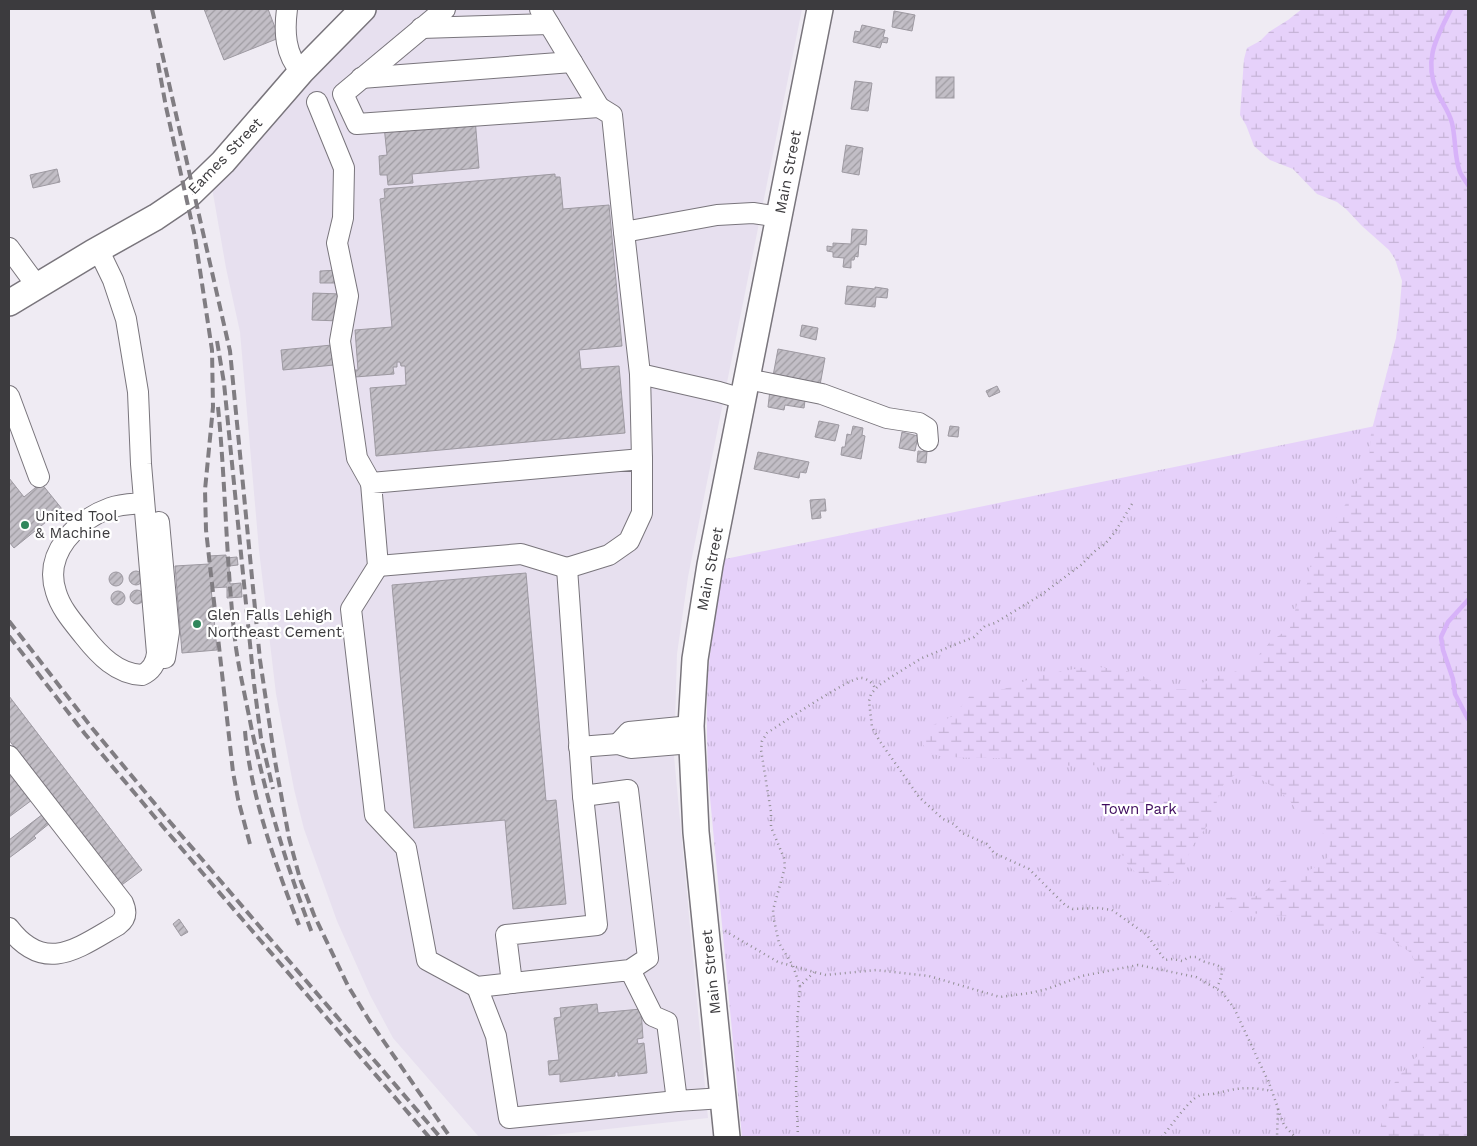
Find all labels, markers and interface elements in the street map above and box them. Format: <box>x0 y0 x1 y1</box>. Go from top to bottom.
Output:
street label: Eames Street <box>184 114 266 198</box>
street label: Main Street <box>771 128 805 215</box>
place label: United Tool & Machine <box>35 507 118 542</box>
marker: United Tool & Machine <box>19 519 31 531</box>
street label: Main Street <box>693 525 727 612</box>
place label: Glen Falls Lehigh Northeast Cement <box>207 606 343 641</box>
marker: Glen Falls Lehigh Northeast Cement <box>191 618 203 630</box>
park label: Town Park <box>1101 800 1177 818</box>
street label: Main Street <box>698 928 724 1015</box>

